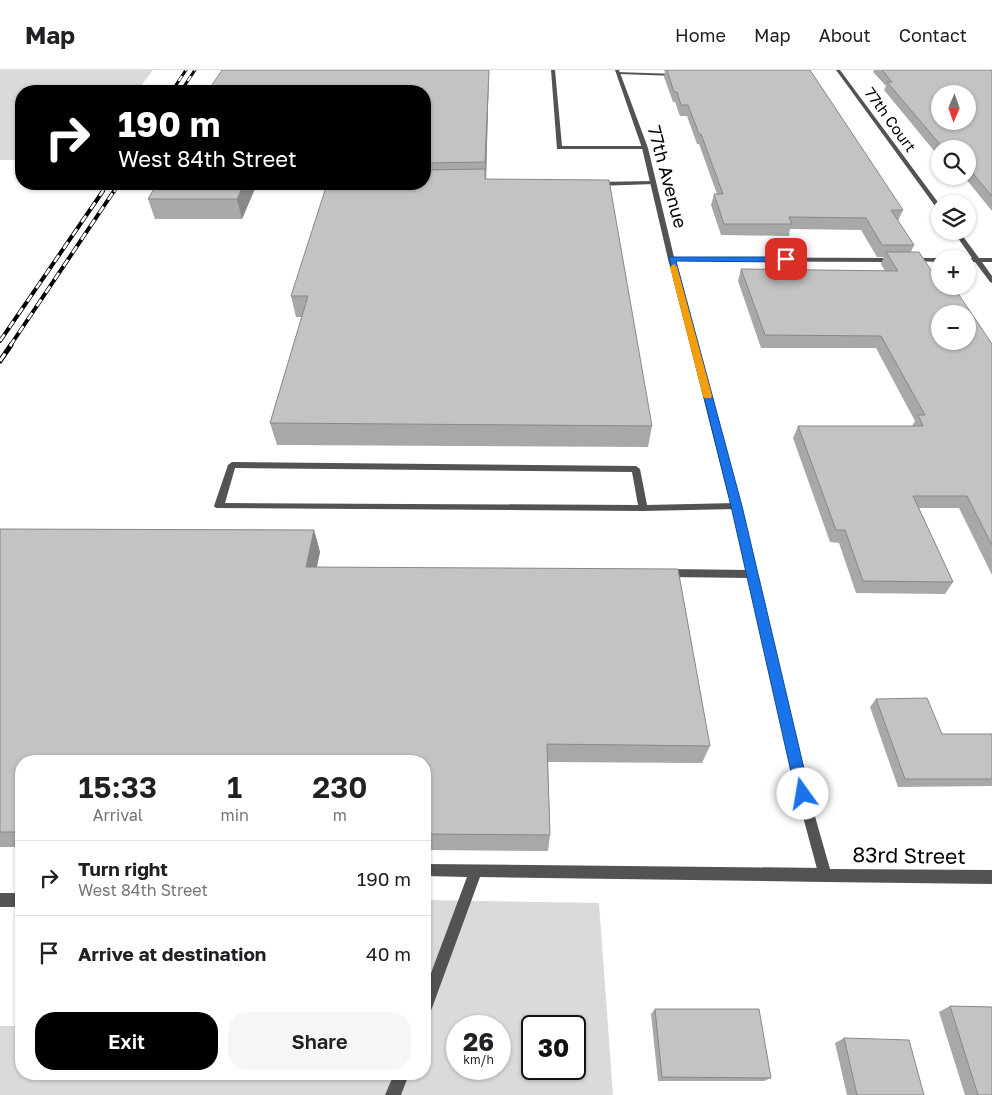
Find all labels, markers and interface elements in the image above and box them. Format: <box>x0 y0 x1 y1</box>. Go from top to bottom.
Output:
text: Map <box>25 20 75 49</box>
text: Home <box>675 24 726 46</box>
text: Map <box>754 24 791 46</box>
text: About <box>819 24 871 46</box>
text: Contact <box>899 24 967 46</box>
street label: 77th Court <box>861 84 920 155</box>
north arrow <box>931 85 976 130</box>
map controls <box>931 85 976 350</box>
text: 190 m <box>118 103 220 145</box>
icon: right <box>35 105 100 170</box>
street label: 77th Avenue <box>644 123 692 230</box>
button: search <box>931 140 976 185</box>
text: West 84th Street <box>118 145 297 172</box>
button: layers <box>931 195 976 240</box>
pin <box>765 238 807 280</box>
icon: arrive <box>772 245 800 273</box>
button: + <box>931 250 976 295</box>
button: − <box>931 305 976 350</box>
position arrow <box>776 767 828 819</box>
text: 15:33 <box>78 769 157 805</box>
text: 1 <box>227 769 242 805</box>
text: 230 <box>312 769 368 805</box>
text: Arrival <box>93 805 143 825</box>
text: min <box>221 805 249 825</box>
text: m <box>333 805 347 825</box>
street label: 83rd Street <box>852 841 966 869</box>
text: Turn right <box>78 857 168 880</box>
icon: right <box>35 864 63 892</box>
text: 190 m <box>357 867 411 890</box>
text: West 84th Street <box>78 880 208 900</box>
icon: arrive <box>35 939 63 967</box>
text: Arrive at destination <box>78 942 266 965</box>
text: 40 m <box>366 942 411 965</box>
button: Exit <box>35 1012 218 1070</box>
button: Share <box>228 1012 411 1070</box>
speed limit sign: 30 <box>521 1015 586 1080</box>
text: 26 <box>463 1026 494 1057</box>
text: km/h <box>463 1052 494 1067</box>

